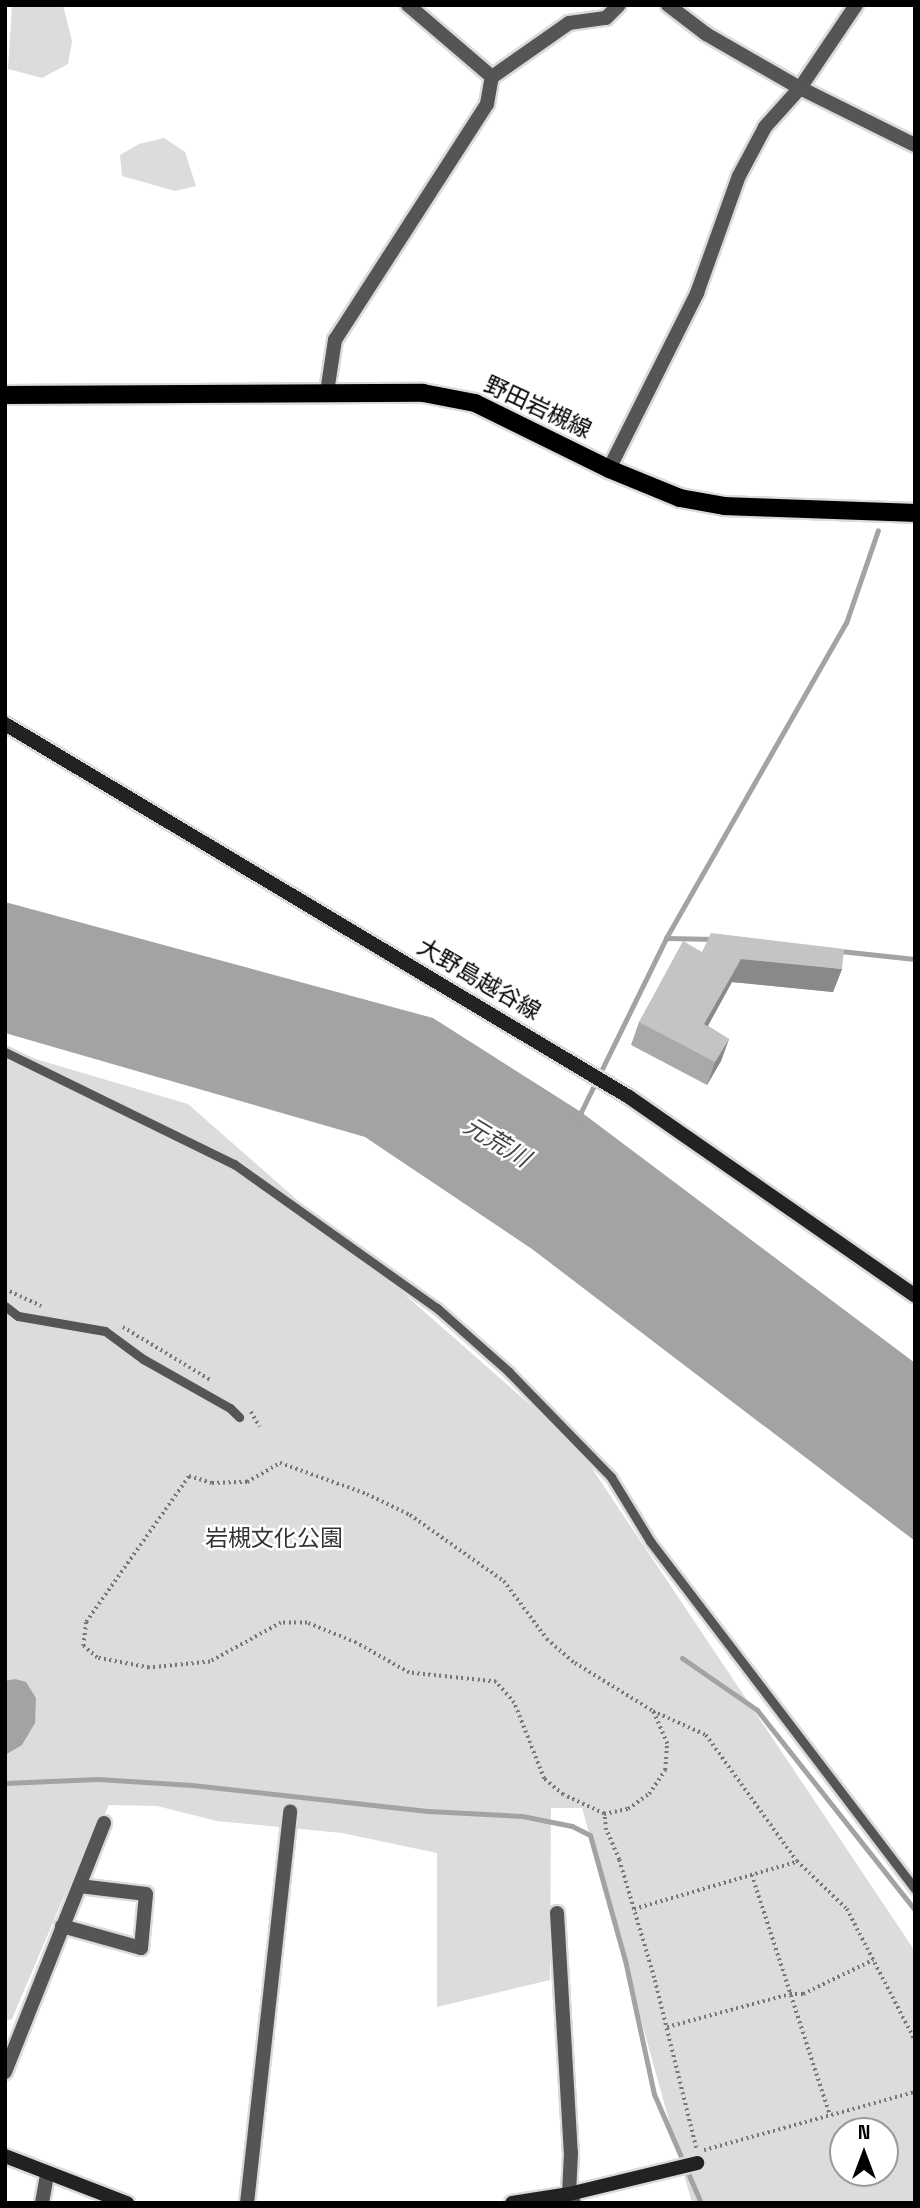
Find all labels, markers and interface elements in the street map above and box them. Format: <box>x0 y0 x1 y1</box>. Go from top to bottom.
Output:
street label: 野田岩槻線 <box>480 370 596 444</box>
street label: 大野島越谷線 <box>412 933 546 1025</box>
water label: 元荒川 <box>459 1111 535 1173</box>
park label: 岩槻文化公園 <box>205 1524 343 1552</box>
north arrow <box>829 2117 899 2187</box>
text: N <box>858 2120 870 2145</box>

